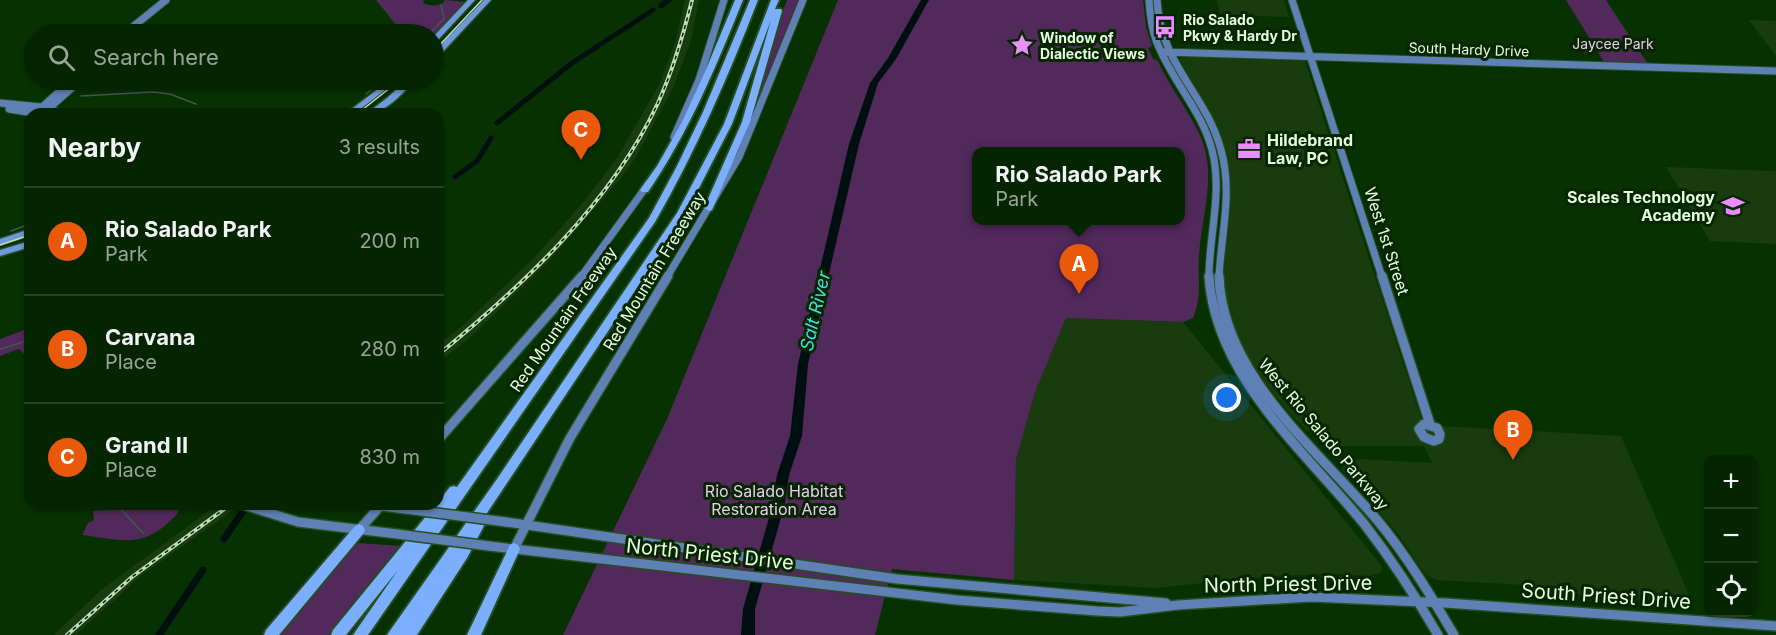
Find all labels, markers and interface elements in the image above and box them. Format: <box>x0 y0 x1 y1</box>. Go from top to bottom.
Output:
place label: Rio Salado Pkwy & Hardy Dr <box>1183 11 1297 44</box>
bus stop icon: Rio Salado Pkwy & Hardy Dr <box>1152 14 1178 40</box>
search box <box>24 24 444 90</box>
place label: Window of Dialectic Views <box>1040 29 1145 62</box>
place icon: Window of Dialectic Views <box>1009 32 1035 58</box>
park label: Jaycee Park <box>1572 35 1654 52</box>
street label: South Hardy Drive <box>1408 38 1530 60</box>
icon: search <box>45 41 78 74</box>
text: Search here <box>93 44 219 70</box>
pin: C <box>562 110 600 160</box>
place label: Hildebrand Law, PC <box>1267 130 1353 168</box>
text: Nearby <box>48 132 141 163</box>
text: 3 results <box>339 135 420 159</box>
office icon: Hildebrand Law, PC <box>1236 136 1262 162</box>
popup <box>972 147 1185 225</box>
text: Rio Salado Park <box>995 161 1162 187</box>
street label: West 1st Street <box>1360 185 1414 297</box>
text: Park <box>995 187 1038 211</box>
place label: Scales Technology Academy <box>1567 187 1715 225</box>
street label: Red Mountain Freeeway <box>599 188 709 354</box>
school or university icon: Scales Technology Academy <box>1720 193 1746 219</box>
text: Rio Salado Park <box>105 216 271 242</box>
text: A <box>60 229 75 253</box>
text: 200 m <box>359 229 420 253</box>
text: Park <box>105 242 148 266</box>
street label: Red Mountain Freeway <box>505 243 621 395</box>
pin: A <box>1060 244 1098 294</box>
water label: Salt River <box>796 268 835 353</box>
text: Carvana <box>105 324 196 350</box>
text: B <box>61 337 74 361</box>
text: 280 m <box>360 337 420 361</box>
text: Place <box>105 350 157 374</box>
street label: West Rio Salado Parkway <box>1255 354 1393 514</box>
your location <box>1212 383 1241 412</box>
pin: B <box>1494 410 1532 460</box>
text: Grand II <box>105 432 188 458</box>
text: C <box>60 445 75 469</box>
text: 830 m <box>360 445 420 469</box>
map controls <box>1704 455 1758 617</box>
button: + <box>1704 455 1758 509</box>
text: Place <box>105 458 157 482</box>
park label: Rio Salado Habitat Restoration Area <box>705 481 843 519</box>
button: − <box>1704 509 1758 563</box>
street label: North Priest Drive <box>625 533 795 575</box>
button: locate <box>1704 563 1758 617</box>
street label: North Priest Drive <box>1204 571 1372 597</box>
street label: South Priest Drive <box>1520 578 1692 614</box>

